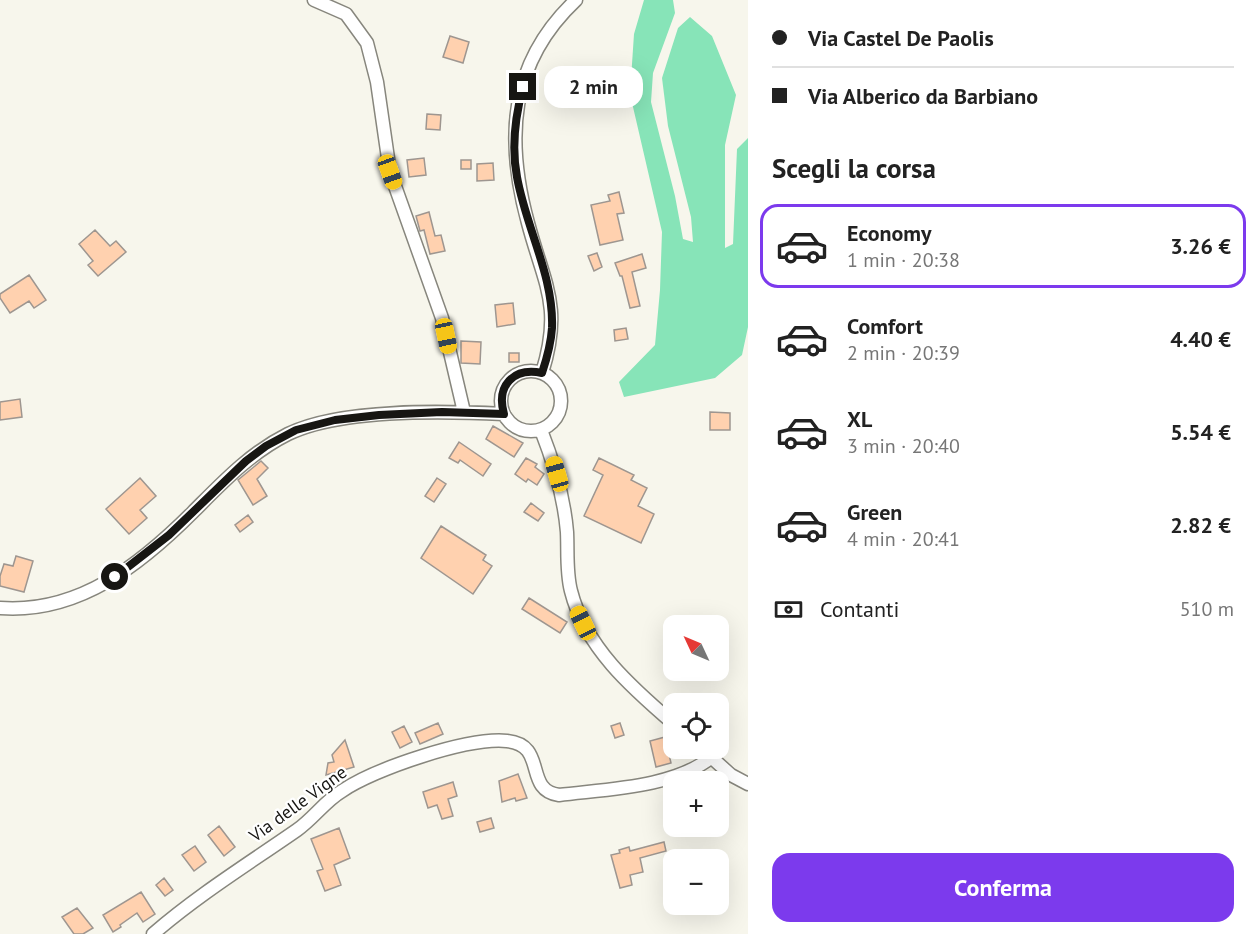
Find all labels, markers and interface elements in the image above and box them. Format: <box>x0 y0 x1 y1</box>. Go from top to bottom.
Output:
text: Via Castel De Paolis <box>808 24 994 52</box>
callout: 2 min <box>544 66 643 108</box>
route end <box>509 73 536 100</box>
text: 2 min <box>569 74 618 100</box>
text: Via Alberico da Barbiano <box>808 82 1038 110</box>
text: Scegli la corsa <box>772 151 936 185</box>
car <box>375 152 405 192</box>
icon: car <box>775 219 829 273</box>
text: Economy <box>847 219 931 247</box>
text: 3.26 € <box>1170 232 1231 260</box>
text: 1 min · 20:38 <box>847 247 960 273</box>
icon: car <box>775 312 829 366</box>
text: Comfort <box>847 312 923 340</box>
car <box>433 317 459 355</box>
text: 4.40 € <box>1170 325 1231 353</box>
text: 2 min · 20:39 <box>847 340 960 366</box>
icon: car <box>775 405 829 459</box>
text: XL <box>847 405 872 433</box>
text: 5.54 € <box>1170 418 1231 446</box>
text: 3 min · 20:40 <box>847 433 960 459</box>
car <box>543 454 571 494</box>
icon: car <box>775 498 829 552</box>
text: Green <box>847 498 902 526</box>
text: 2.82 € <box>1170 511 1231 539</box>
text: 4 min · 20:41 <box>847 526 960 552</box>
route start <box>101 563 128 590</box>
icon: cash <box>772 593 805 626</box>
text: Contanti <box>820 595 899 623</box>
text: 510 m <box>1180 596 1234 622</box>
car <box>567 603 599 643</box>
north arrow <box>663 615 729 681</box>
map controls <box>663 615 729 915</box>
button: locate <box>663 693 729 759</box>
street label: Via delle Vigne <box>244 760 351 847</box>
button: + <box>663 771 729 837</box>
button: − <box>663 849 729 915</box>
button: Conferma <box>772 853 1234 922</box>

